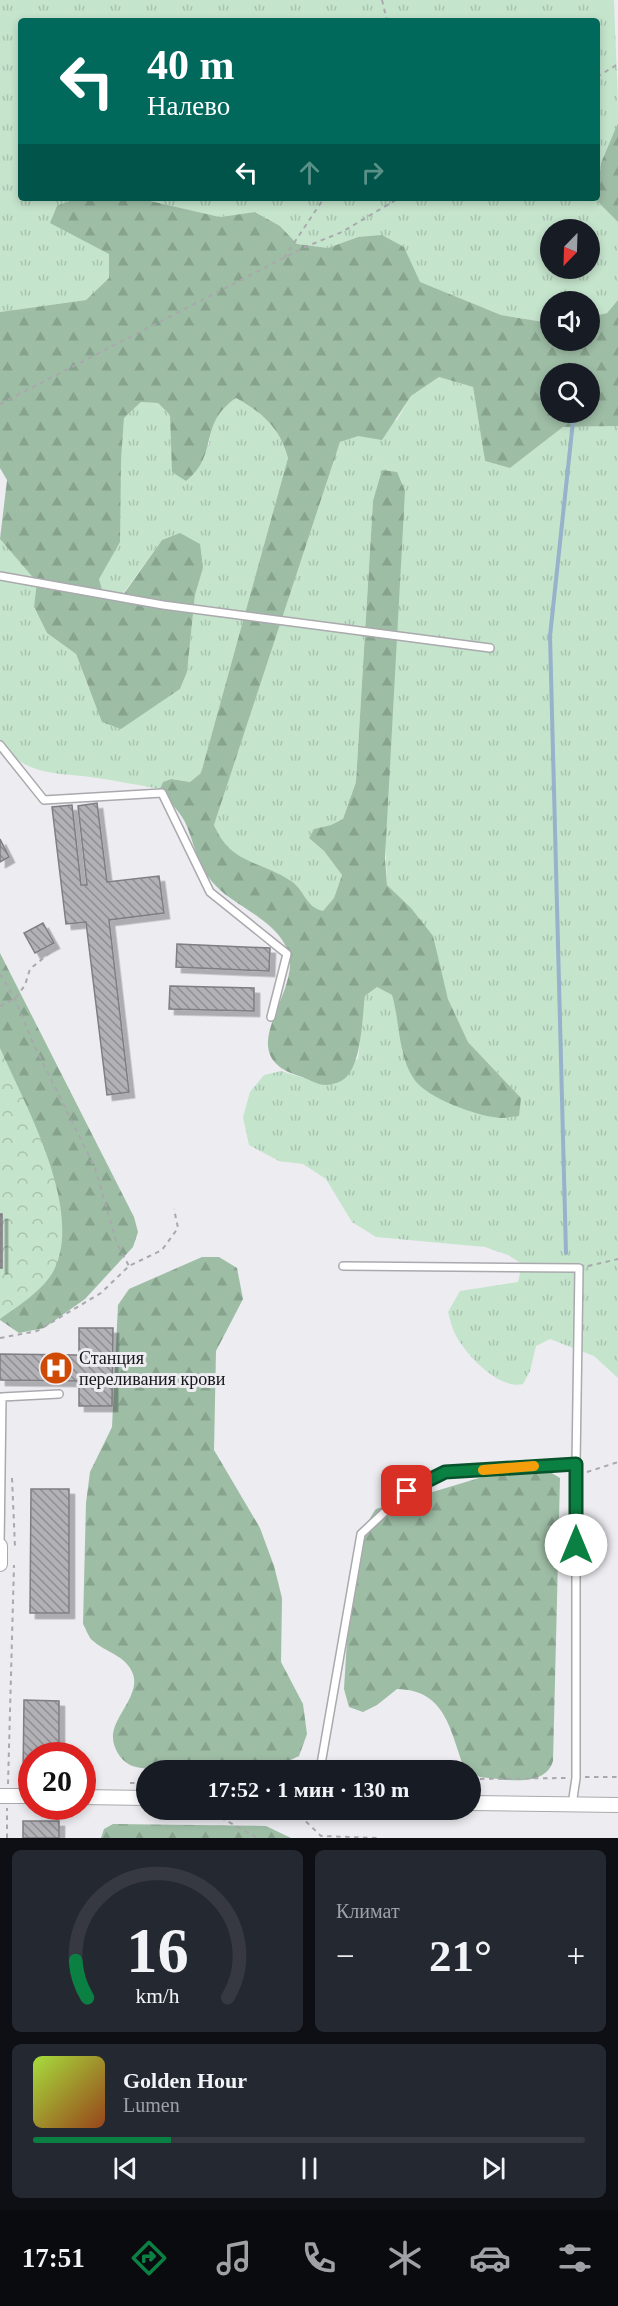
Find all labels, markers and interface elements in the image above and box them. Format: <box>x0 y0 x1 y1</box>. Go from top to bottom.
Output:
icon: left <box>48 42 126 120</box>
text: 40 m <box>147 42 235 88</box>
text: Налево <box>147 91 230 121</box>
icon: left <box>230 156 263 189</box>
icon: ahead <box>293 156 326 189</box>
icon: right <box>356 156 389 189</box>
north arrow <box>540 219 600 279</box>
map controls <box>540 219 600 423</box>
button: sound <box>540 291 600 351</box>
button: search <box>540 363 600 423</box>
place label: Станция переливания крови <box>79 1348 226 1389</box>
hospital icon: Станция переливания крови <box>38 1350 74 1386</box>
pin <box>381 1465 432 1516</box>
icon: arrive <box>390 1474 423 1507</box>
position arrow <box>544 1513 608 1577</box>
speed limit sign: 20 <box>18 1742 96 1820</box>
text: 17:52 · 1 мин · 130 m <box>208 1777 409 1802</box>
text: Климат <box>336 1900 400 1922</box>
text: 16 <box>126 1916 189 1985</box>
text: 21° <box>429 1931 492 1981</box>
text: − <box>336 1938 355 1974</box>
text: + <box>566 1938 585 1974</box>
text: km/h <box>135 1984 180 2008</box>
text: Golden Hour <box>123 2068 247 2093</box>
text: Lumen <box>123 2094 180 2116</box>
icon: previous <box>109 2152 142 2185</box>
icon: pause <box>293 2152 326 2185</box>
icon: next <box>477 2152 510 2185</box>
icon: directions <box>128 2237 170 2279</box>
icon: music <box>213 2237 255 2279</box>
icon: phone <box>298 2237 340 2279</box>
icon: climate <box>384 2237 426 2279</box>
icon: car <box>469 2237 511 2279</box>
icon: filters <box>554 2237 596 2279</box>
text: 17:51 <box>22 2243 85 2273</box>

